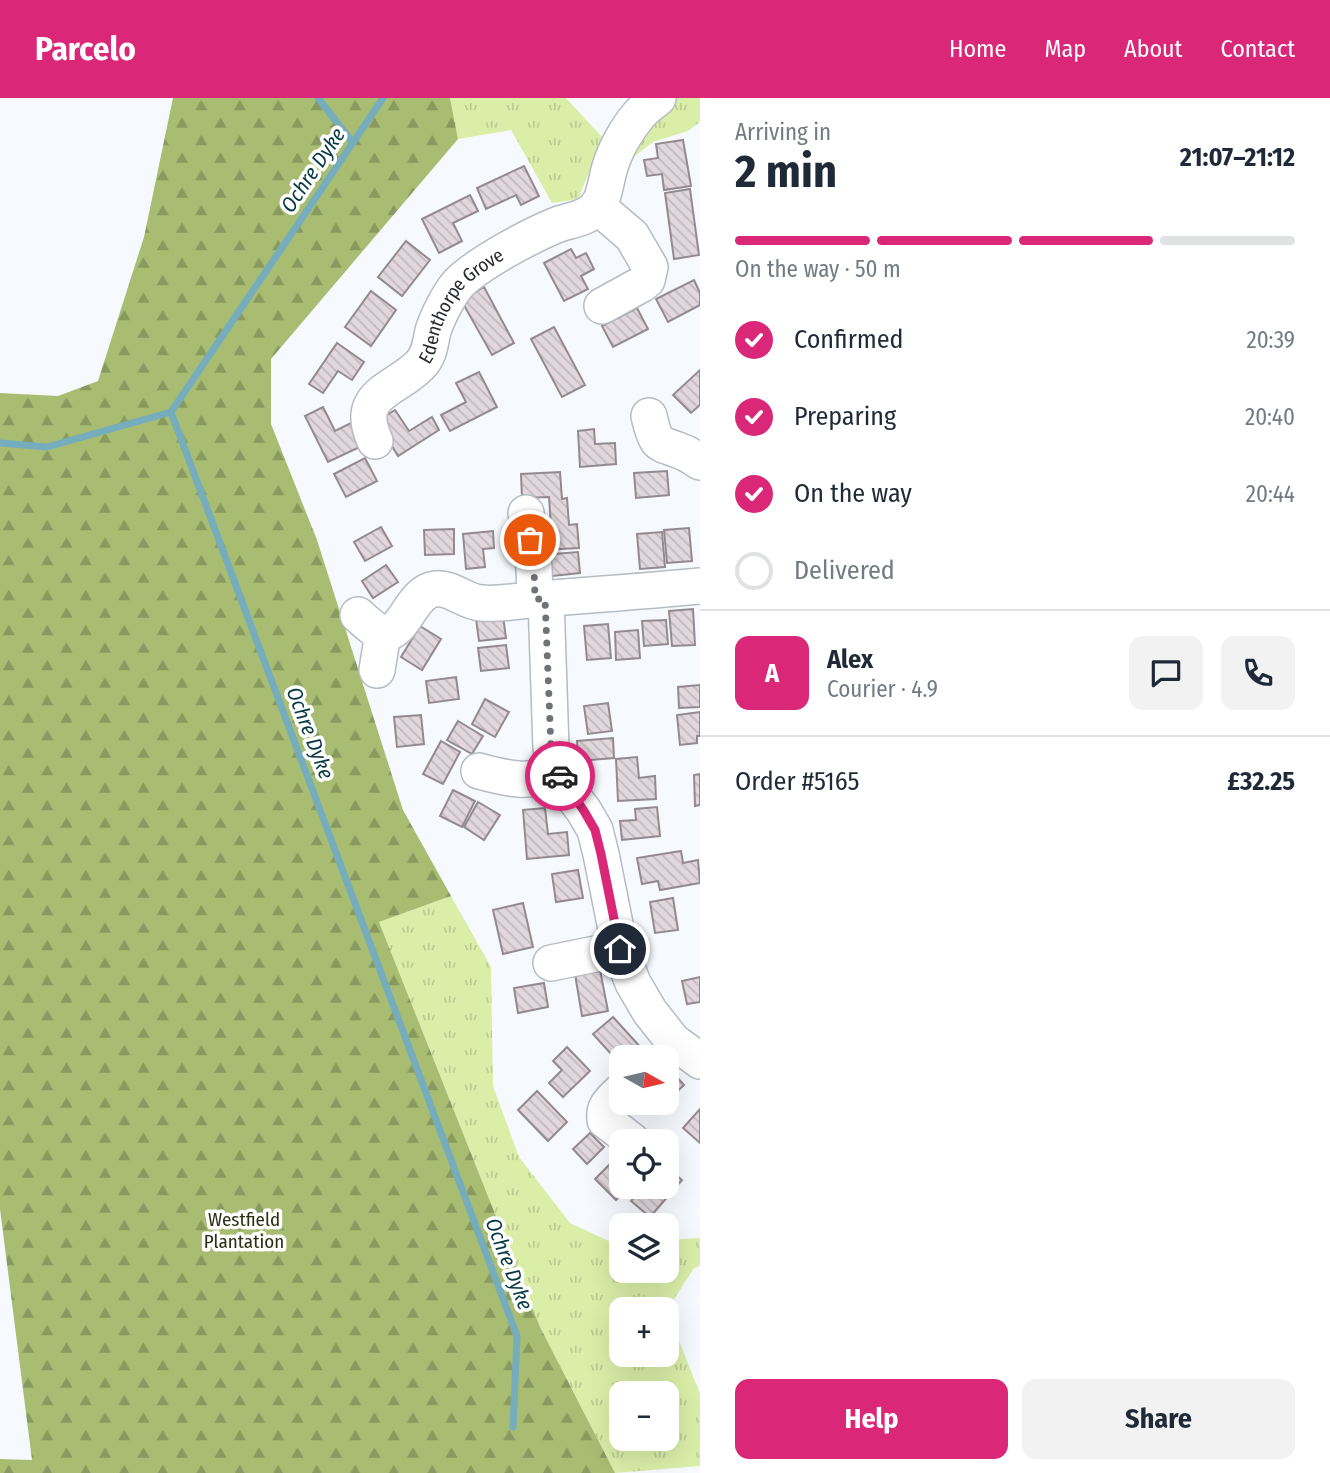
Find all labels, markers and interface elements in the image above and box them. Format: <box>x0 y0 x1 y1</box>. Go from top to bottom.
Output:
text: Parcelo <box>35 29 136 69</box>
text: Home <box>949 35 1006 63</box>
text: Map <box>1044 35 1086 63</box>
text: About <box>1124 35 1182 63</box>
text: Contact <box>1220 35 1295 63</box>
text: Arriving in <box>735 118 831 146</box>
water label: Ochre Dyke <box>275 123 351 217</box>
text: 21:07–21:12 <box>1180 142 1295 173</box>
text: 2 min <box>735 144 837 199</box>
street label: Edenthorpe Grove <box>413 243 507 367</box>
text: On the way · 50 m <box>735 255 901 283</box>
icon: check <box>735 321 773 359</box>
text: Confirmed <box>794 324 904 355</box>
text: 20:39 <box>1246 326 1295 354</box>
icon: check <box>735 398 773 436</box>
text: Preparing <box>794 401 896 432</box>
text: 20:40 <box>1245 403 1295 431</box>
icon: check <box>735 475 773 513</box>
text: On the way <box>794 478 912 509</box>
text: 20:44 <box>1246 480 1295 508</box>
pin <box>500 510 560 570</box>
icon: bag <box>511 521 549 559</box>
text: Delivered <box>794 555 895 586</box>
button: chat <box>1129 636 1203 710</box>
button: phone <box>1221 636 1295 710</box>
text: Alex <box>827 644 873 675</box>
text: A <box>765 658 779 689</box>
text: Courier · 4.9 <box>827 675 938 703</box>
water label: Ochre Dyke <box>281 683 339 783</box>
courier <box>525 741 595 811</box>
icon: car <box>541 757 579 795</box>
text: Order #5165 <box>735 766 859 797</box>
text: £32.25 <box>1227 766 1295 797</box>
pin <box>590 919 650 979</box>
icon: home <box>601 930 639 968</box>
north arrow <box>609 1045 679 1115</box>
map controls <box>609 1045 679 1451</box>
button: locate <box>609 1129 679 1199</box>
park label: Westfield Plantation <box>204 1208 284 1253</box>
button: layers <box>609 1213 679 1283</box>
water label: Ochre Dyke <box>480 1214 538 1314</box>
button: + <box>609 1297 679 1367</box>
button: Help <box>735 1379 1008 1459</box>
button: Share <box>1022 1379 1295 1459</box>
button: − <box>609 1381 679 1451</box>

